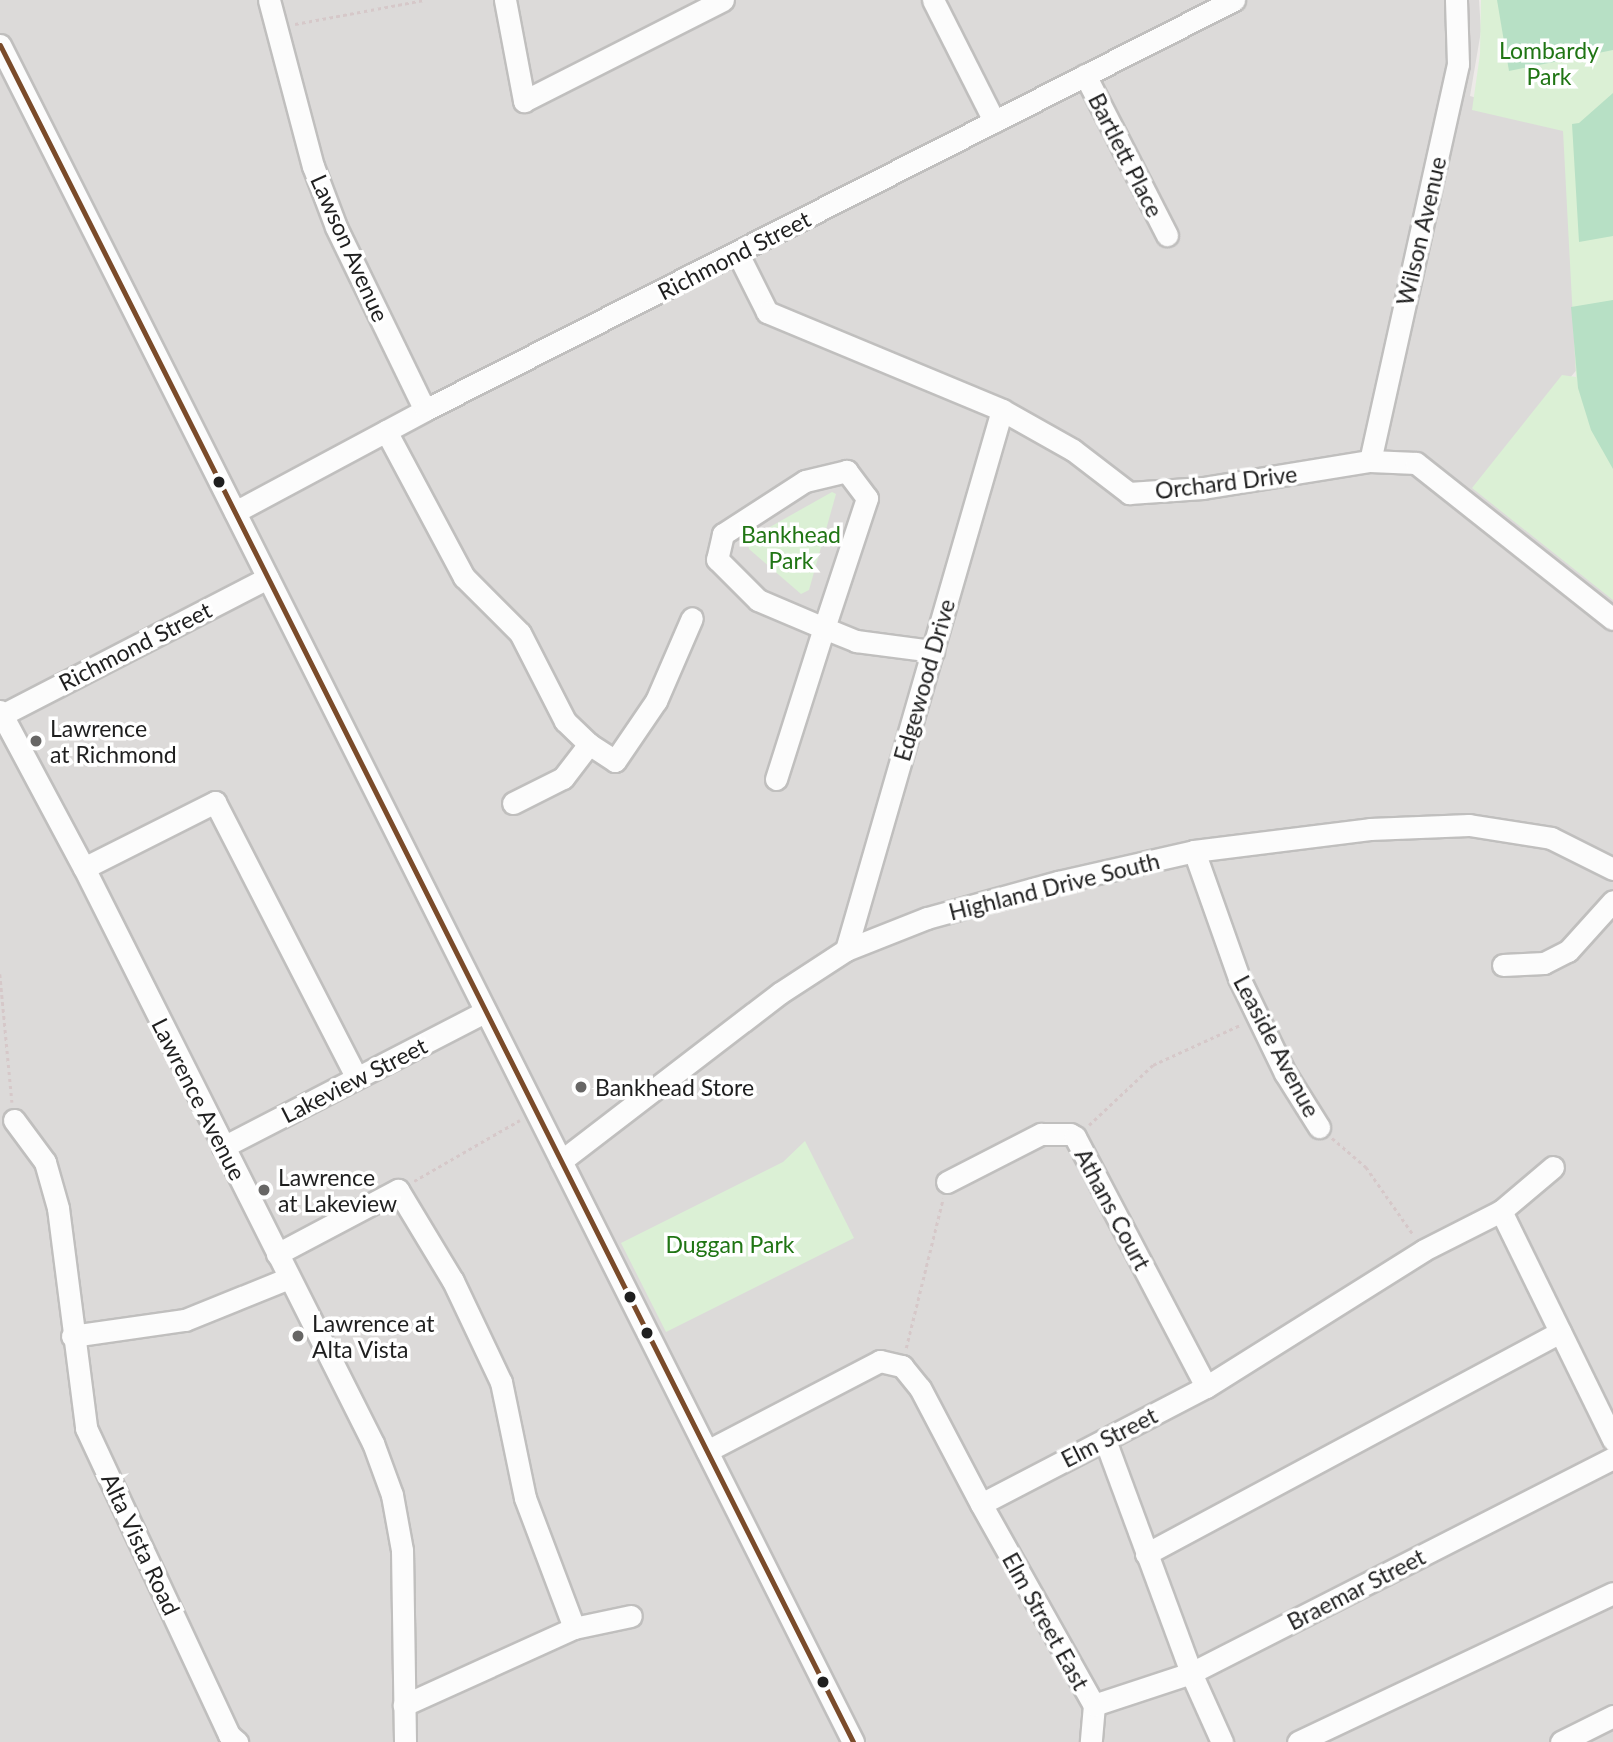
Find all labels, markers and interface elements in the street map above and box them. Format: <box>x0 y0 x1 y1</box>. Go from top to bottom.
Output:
park label: Lombardy Park <box>1499 36 1599 90</box>
street label: Bartlett Place <box>1083 88 1169 222</box>
street label: Wilson Avenue <box>1390 154 1452 308</box>
street label: Lawson Avenue <box>305 170 395 326</box>
street label: Richmond Street <box>653 205 815 305</box>
street label: Orchard Drive <box>1153 460 1299 504</box>
unlabelled marker <box>212 475 226 489</box>
park label: Bankhead Park <box>741 520 841 574</box>
street label: Richmond Street <box>54 596 216 696</box>
street label: Edgewood Drive <box>888 596 960 764</box>
place label: Lawrence at Richmond <box>50 714 177 768</box>
marker: Lawrence at Richmond <box>28 733 44 749</box>
street label: Highland Drive South <box>946 846 1162 926</box>
street label: Leaside Avenue <box>1228 970 1326 1122</box>
street label: Lawrence Avenue <box>146 1013 252 1185</box>
street label: Lakeview Street <box>276 1031 432 1129</box>
place label: Bankhead Store <box>595 1073 754 1101</box>
marker: Bankhead Store <box>573 1079 589 1095</box>
street label: Athans Court <box>1069 1144 1157 1274</box>
place label: Lawrence at Lakeview <box>278 1163 397 1217</box>
marker: Lawrence at Lakeview <box>256 1182 272 1198</box>
park label: Duggan Park <box>665 1230 795 1258</box>
unlabelled marker <box>623 1290 637 1304</box>
place label: Lawrence at Alta Vista <box>312 1309 434 1363</box>
unlabelled marker <box>640 1326 654 1340</box>
marker: Lawrence at Alta Vista <box>290 1328 306 1344</box>
street label: Elm Street <box>1056 1401 1162 1473</box>
street label: Alta Vista Road <box>96 1468 186 1620</box>
street label: Braemar Street <box>1282 1542 1430 1636</box>
street label: Elm Street East <box>997 1548 1095 1694</box>
unlabelled marker <box>816 1675 830 1689</box>

